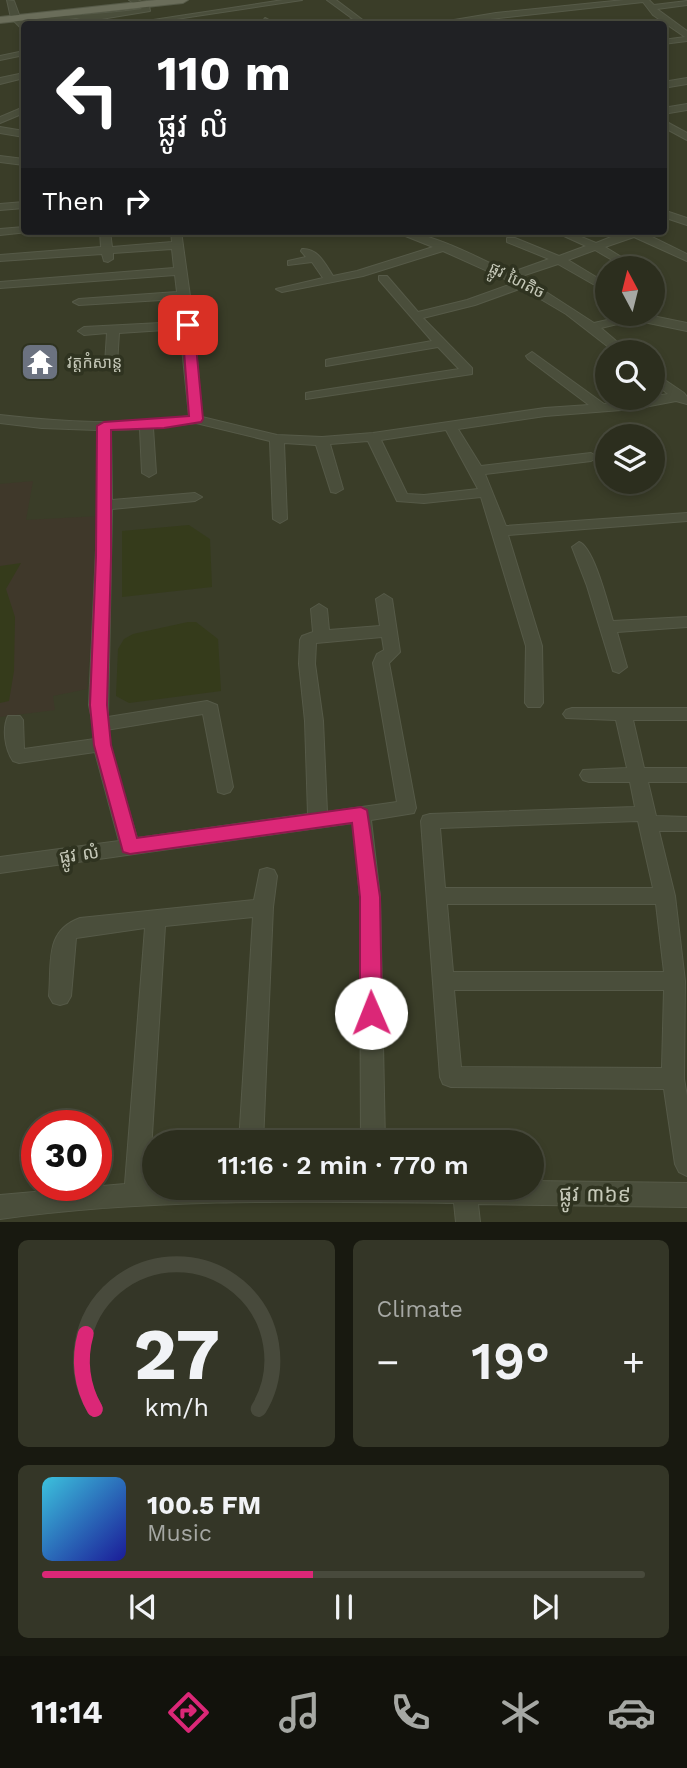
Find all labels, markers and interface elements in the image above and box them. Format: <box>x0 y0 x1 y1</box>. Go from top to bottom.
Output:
text: 110 m <box>157 44 291 102</box>
icon: left <box>42 49 133 140</box>
text: ផ្លូវ លំ <box>157 107 228 145</box>
icon: right <box>118 182 156 220</box>
text: Then <box>42 186 104 216</box>
north arrow <box>595 256 665 326</box>
map controls <box>595 256 665 494</box>
street label: ផ្លូវ ហៃតិច <box>484 257 549 306</box>
pin <box>158 295 218 355</box>
icon: arrive <box>169 306 207 344</box>
button: search <box>595 340 665 410</box>
temple icon: វត្តកំសាន្ត <box>19 341 61 383</box>
place label: វត្តកំសាន្ត <box>67 352 122 372</box>
button: layers <box>595 424 665 494</box>
street label: ផ្លូវ លំ <box>58 841 101 873</box>
position arrow <box>334 976 408 1050</box>
speed limit sign: 30 <box>21 1110 112 1201</box>
text: 11:16 · 2 min · 770 m <box>218 1150 468 1180</box>
street label: ផ្លូវ ៣៦៩ <box>559 1181 631 1214</box>
text: Climate <box>377 1296 463 1323</box>
text: 27 <box>133 1312 219 1398</box>
text: 19° <box>471 1331 550 1392</box>
text: − <box>377 1340 399 1384</box>
text: + <box>622 1340 645 1384</box>
text: km/h <box>144 1393 208 1422</box>
text: 100.5 FM <box>147 1490 261 1520</box>
text: Music <box>147 1520 212 1547</box>
icon: previous <box>124 1588 162 1626</box>
icon: pause <box>325 1588 363 1626</box>
icon: next <box>526 1588 564 1626</box>
icon: directions <box>164 1688 213 1737</box>
icon: music <box>275 1688 324 1737</box>
icon: phone <box>386 1688 435 1737</box>
icon: climate <box>496 1688 545 1737</box>
icon: car <box>607 1688 656 1737</box>
text: 11:14 <box>31 1693 103 1731</box>

